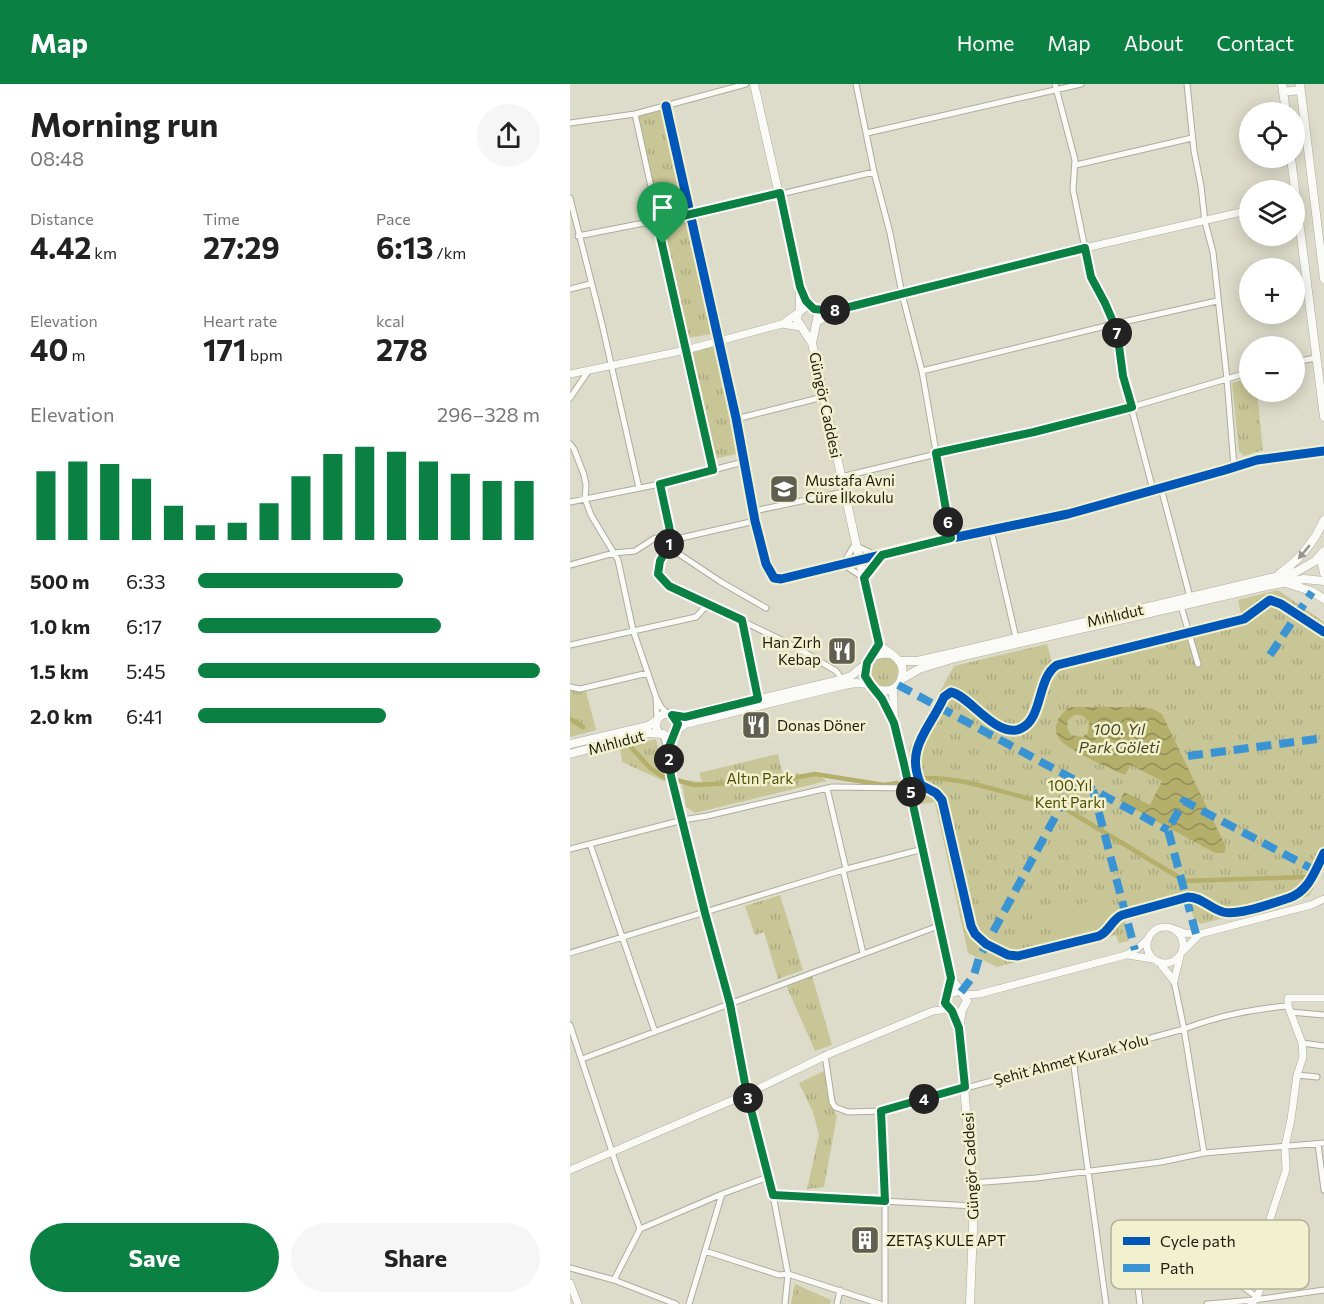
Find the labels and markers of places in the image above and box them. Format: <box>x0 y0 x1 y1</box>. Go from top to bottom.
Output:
pin <box>637 182 688 244</box>
pin: 8 <box>820 295 850 325</box>
pin: 7 <box>1102 318 1132 348</box>
place label: Mustafa Avni Cüre İlkokulu <box>805 471 895 506</box>
school or university icon: Mustafa Avni Cüre İlkokulu <box>768 473 800 505</box>
pin: 6 <box>933 507 963 537</box>
pin: 1 <box>654 529 684 559</box>
place label: Han Zırh Kebap <box>762 633 821 668</box>
restaurant icon: Han Zırh Kebap <box>826 635 858 667</box>
restaurant icon: Donas Döner <box>740 709 772 741</box>
place label: Donas Döner <box>777 716 866 734</box>
pin: 2 <box>654 744 684 774</box>
pin: 5 <box>896 777 926 807</box>
pin: 3 <box>733 1083 763 1113</box>
pin: 4 <box>909 1084 939 1114</box>
building icon: ZETAŞ KULE APT <box>849 1224 881 1256</box>
place label: ZETAŞ KULE APT <box>886 1231 1006 1249</box>

